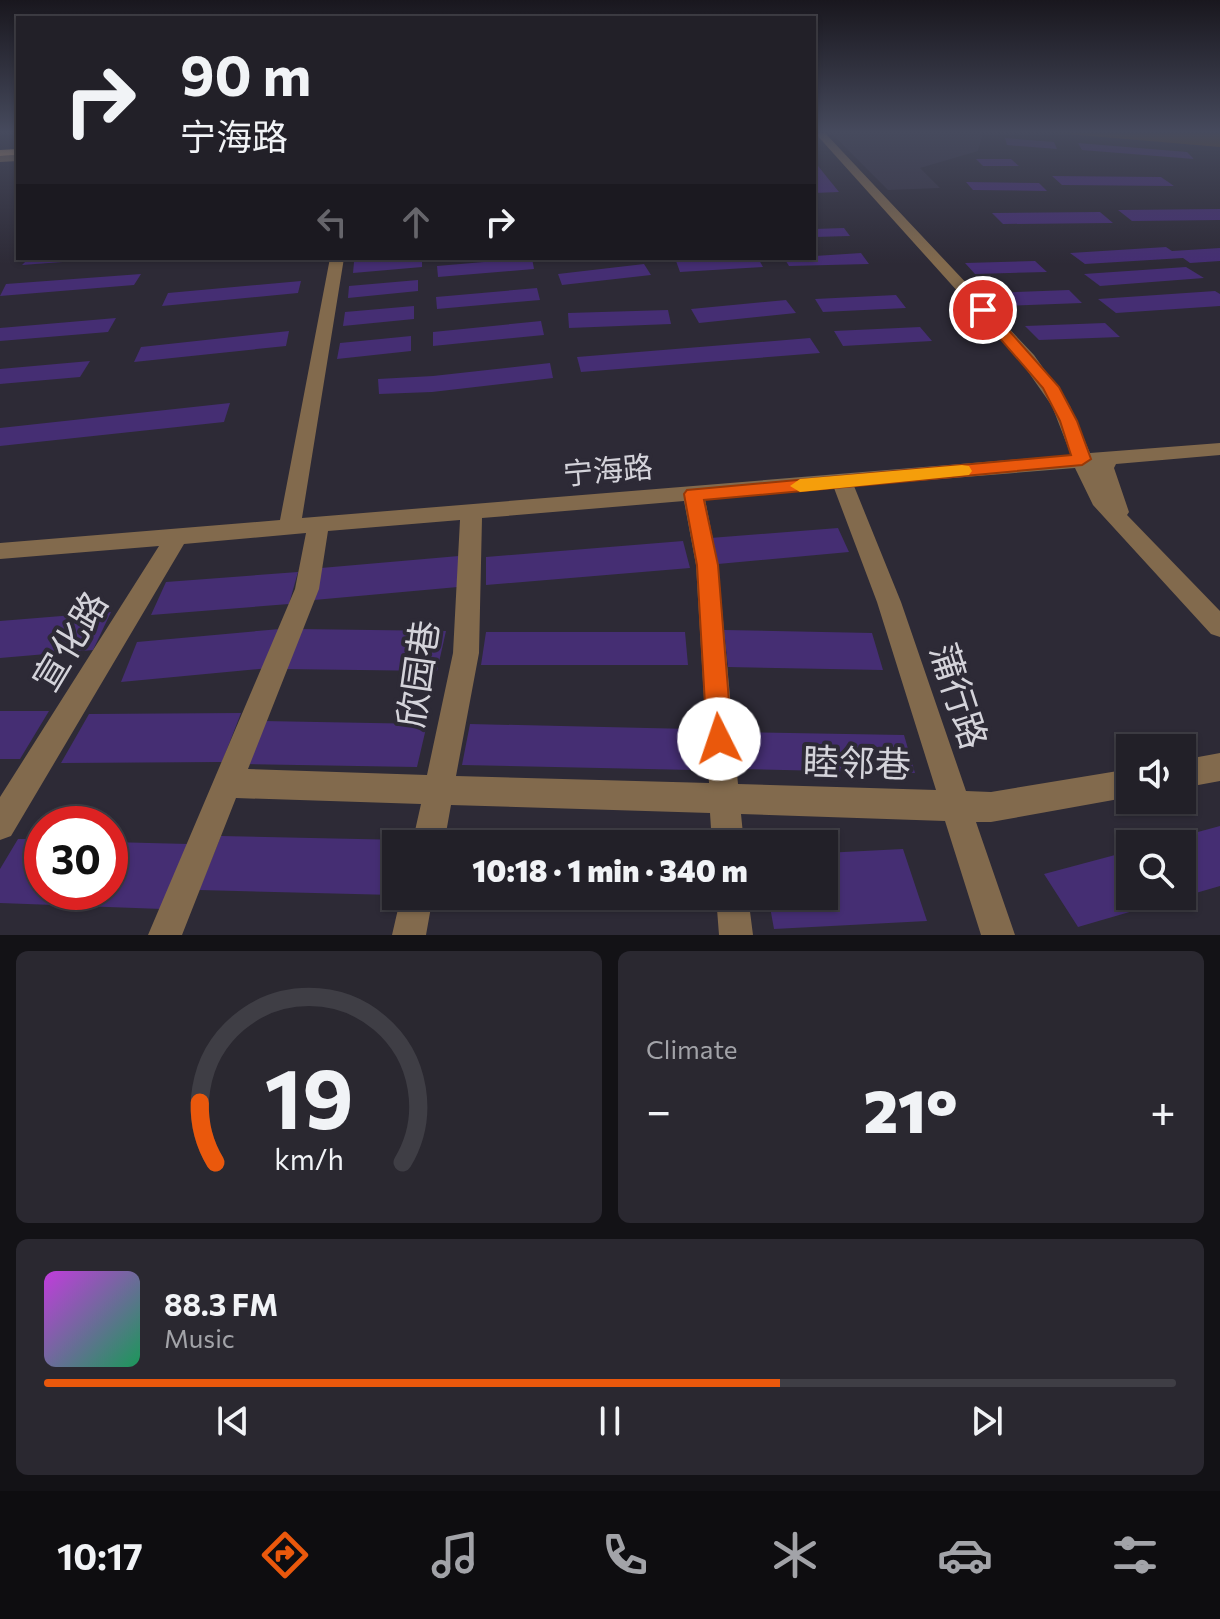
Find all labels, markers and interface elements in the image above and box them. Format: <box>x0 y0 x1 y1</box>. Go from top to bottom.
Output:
text: 90 m <box>180 39 311 108</box>
icon: right <box>48 48 152 152</box>
text: 宁海路 <box>180 113 288 157</box>
icon: left <box>310 200 354 244</box>
icon: ahead <box>394 200 438 244</box>
icon: right <box>478 200 522 244</box>
pin <box>949 276 1017 344</box>
icon: arrive <box>961 288 1005 332</box>
street label: 宁海路 <box>561 446 654 491</box>
street label: 宣化路 <box>22 582 115 698</box>
street label: 欣园巷 <box>387 617 445 730</box>
street label: 蒲行路 <box>923 637 999 754</box>
position arrow <box>677 697 761 781</box>
map controls <box>1116 734 1196 910</box>
button: sound <box>1116 734 1196 814</box>
street label: 睦邻巷 <box>802 737 912 785</box>
speed limit sign: 30 <box>24 806 128 910</box>
button: search <box>1116 830 1196 910</box>
text: 10:18 · 1 min · 340 m <box>472 851 748 888</box>
text: Climate <box>646 1033 738 1064</box>
text: 19 <box>265 1044 353 1146</box>
text: 21° <box>863 1072 958 1145</box>
text: − <box>646 1082 671 1136</box>
text: + <box>1150 1082 1176 1136</box>
text: km/h <box>274 1141 344 1176</box>
text: 88.3 FM <box>164 1285 278 1322</box>
text: Music <box>164 1322 235 1353</box>
icon: previous <box>211 1399 255 1443</box>
icon: pause <box>588 1399 632 1443</box>
icon: next <box>965 1399 1009 1443</box>
icon: directions <box>257 1527 313 1583</box>
icon: music <box>427 1527 483 1583</box>
icon: phone <box>597 1527 653 1583</box>
icon: climate <box>767 1527 823 1583</box>
icon: car <box>937 1527 993 1583</box>
icon: filters <box>1107 1527 1163 1583</box>
text: 10:17 <box>57 1533 143 1577</box>

